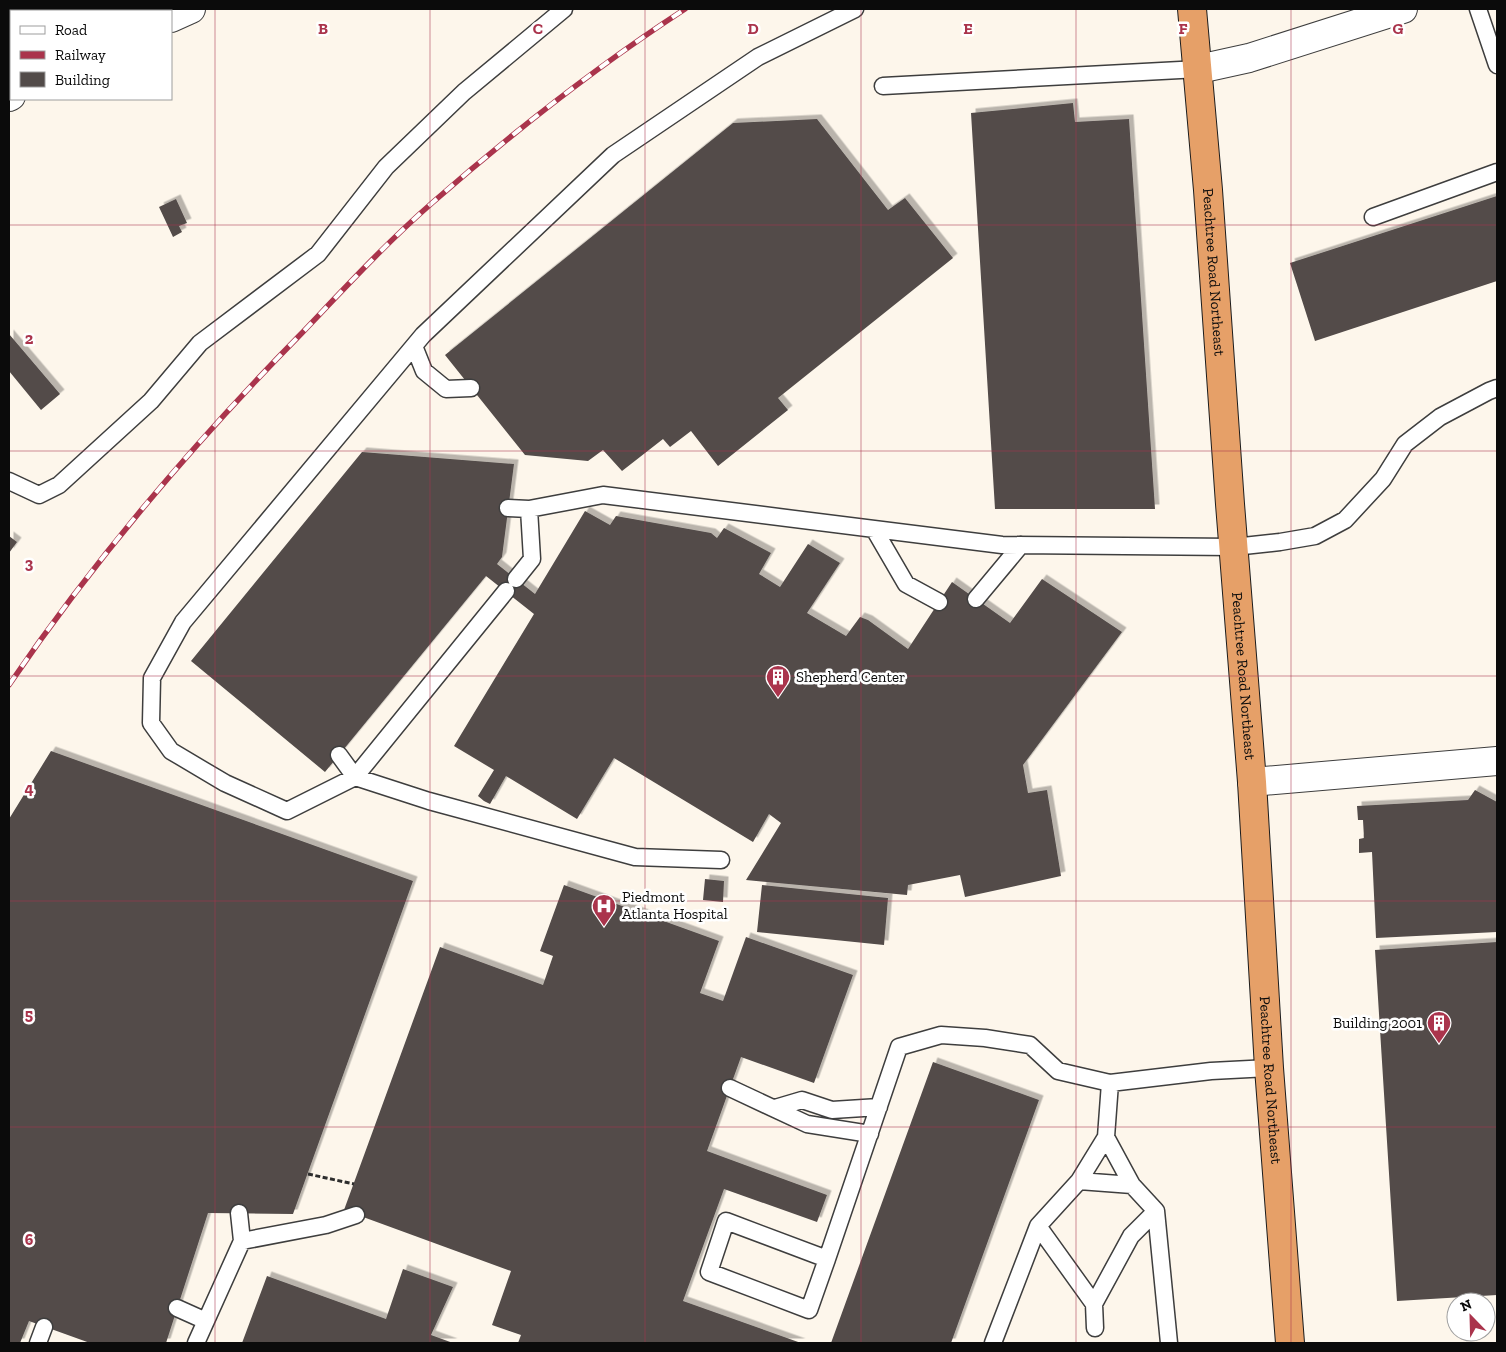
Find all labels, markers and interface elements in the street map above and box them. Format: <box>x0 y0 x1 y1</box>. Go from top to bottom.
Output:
legend <box>10 10 172 100</box>
text: B <box>318 19 328 38</box>
text: C <box>533 19 543 38</box>
text: D <box>747 19 759 38</box>
text: E <box>963 19 973 38</box>
text: F <box>1178 19 1188 38</box>
text: G <box>1393 19 1404 38</box>
text: Road <box>55 21 88 39</box>
text: Railway <box>55 46 106 64</box>
text: Building <box>55 71 110 89</box>
street label: Peachtree Road Northeast <box>1199 188 1229 357</box>
text: 2 <box>25 329 34 348</box>
text: 3 <box>25 554 34 573</box>
street label: Peachtree Road Northeast <box>1228 591 1259 761</box>
building icon: Shepherd Center <box>765 664 791 698</box>
place label: Shepherd Center <box>796 668 905 686</box>
text: 4 <box>24 779 34 798</box>
place label: Piedmont Atlanta Hospital <box>622 888 728 923</box>
hospital icon: Piedmont Atlanta Hospital <box>591 893 617 927</box>
street label: Peachtree Road Northeast <box>1256 996 1285 1165</box>
text: 5 <box>25 1005 33 1024</box>
building icon: Building 2001 <box>1426 1010 1452 1044</box>
place label: Building 2001 <box>1333 1014 1422 1032</box>
text: 6 <box>25 1230 34 1249</box>
north arrow <box>1446 1292 1496 1342</box>
text: N <box>1458 1295 1475 1315</box>

